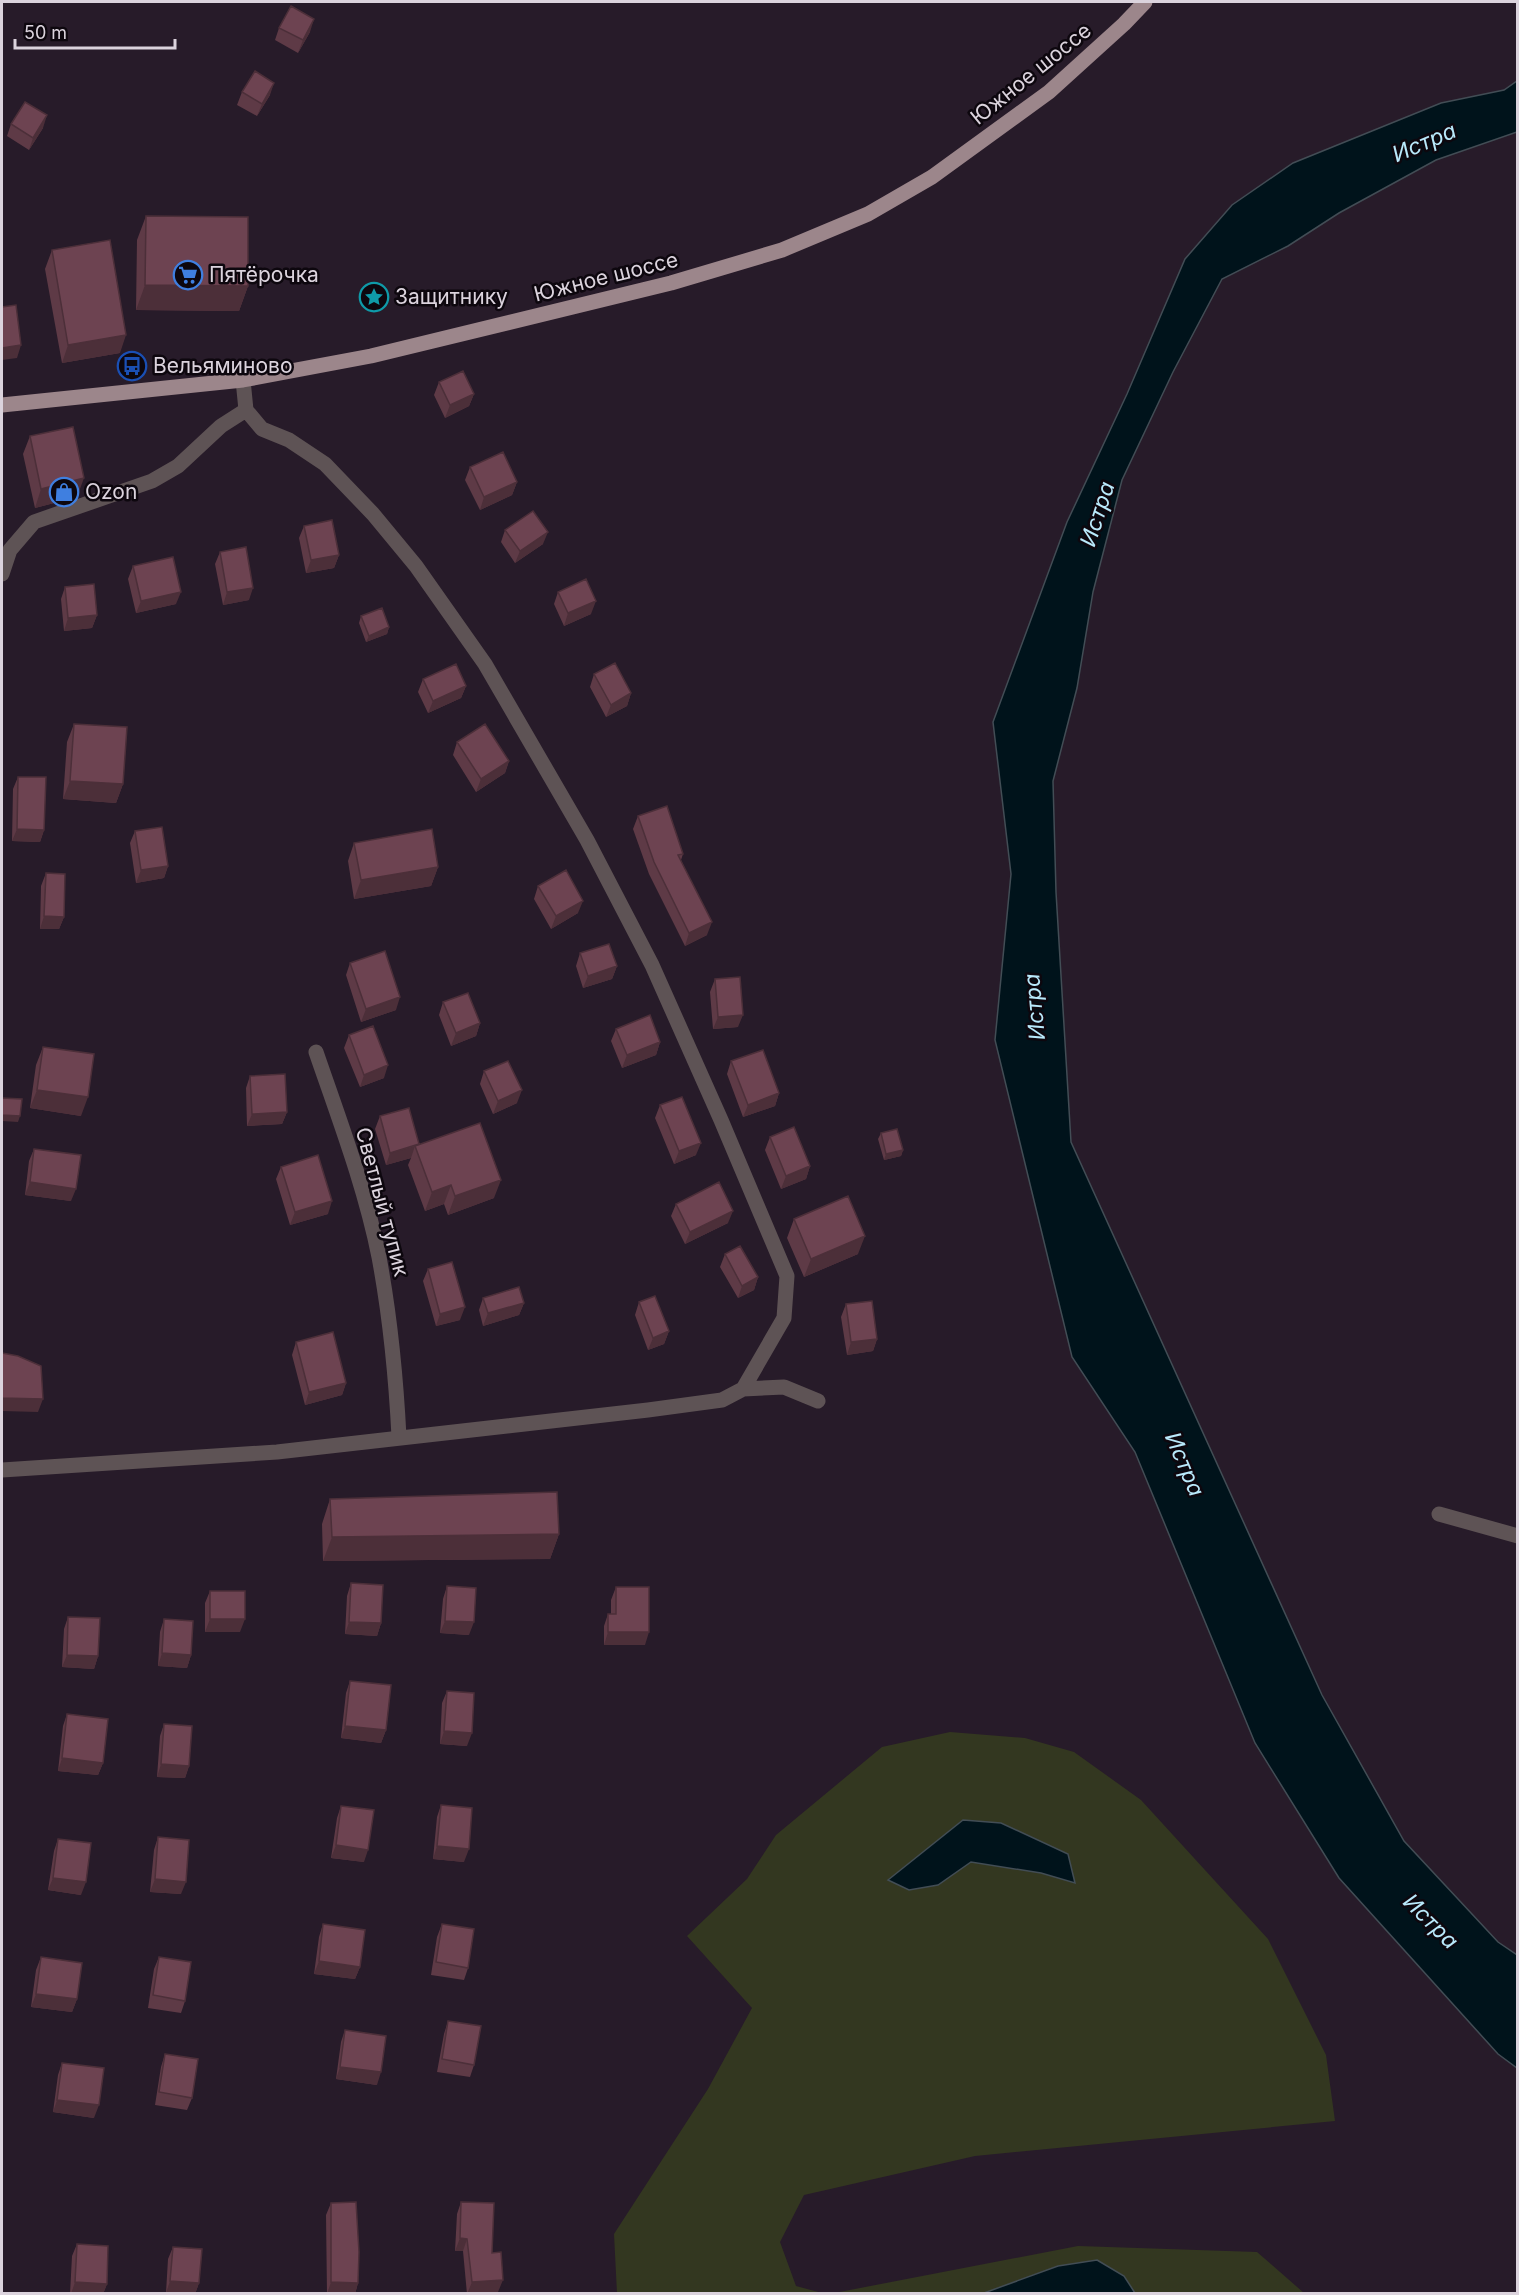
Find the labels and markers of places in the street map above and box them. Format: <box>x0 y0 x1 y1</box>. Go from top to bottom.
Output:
supermarket icon: Пятёрочка <box>172 259 204 291</box>
place label: Пятёрочка <box>209 262 319 287</box>
place icon: Защитнику <box>358 281 390 313</box>
place label: Защитнику <box>395 284 508 309</box>
bus stop icon: Вельяминово <box>116 350 148 382</box>
place label: Вельяминово <box>153 353 292 378</box>
shop icon: Ozon <box>48 476 80 508</box>
place label: Ozon <box>85 479 137 504</box>

